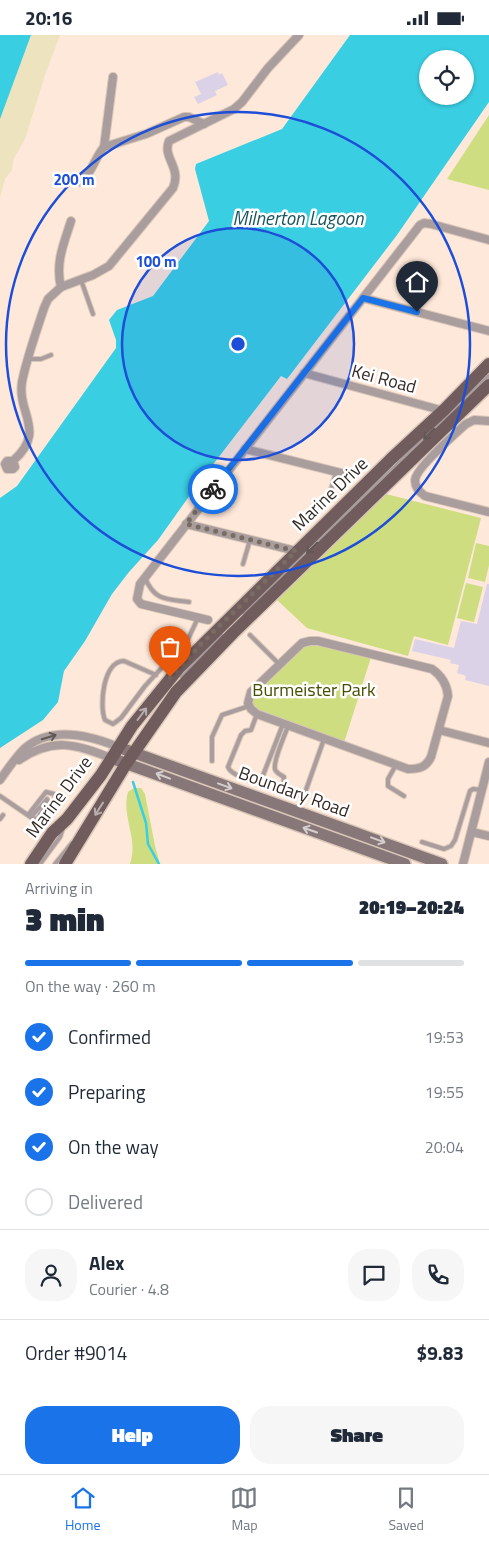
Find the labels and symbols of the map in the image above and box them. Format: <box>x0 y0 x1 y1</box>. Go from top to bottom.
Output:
text: 200 m <box>53 168 95 191</box>
water label: Milnerton Lagoon <box>233 203 364 232</box>
text: 100 m <box>135 250 177 273</box>
pin <box>396 261 438 312</box>
centre of rings <box>229 335 247 353</box>
street label: Kei Road <box>349 357 419 400</box>
one-way arrow <box>423 428 435 440</box>
street label: Marine Drive <box>286 450 374 537</box>
courier <box>188 464 238 514</box>
one-way arrow <box>306 542 318 554</box>
pin <box>149 626 191 677</box>
park label: Burmeister Park <box>252 676 376 703</box>
one-way arrow <box>136 708 147 721</box>
one-way arrow <box>41 732 57 742</box>
street label: Marine Drive <box>19 750 98 843</box>
street label: Boundary Road <box>235 759 353 824</box>
one-way arrow <box>156 771 171 780</box>
one-way arrow <box>217 782 233 791</box>
one-way arrow <box>94 801 104 815</box>
one-way arrow <box>303 825 318 834</box>
one-way arrow <box>370 836 386 845</box>

